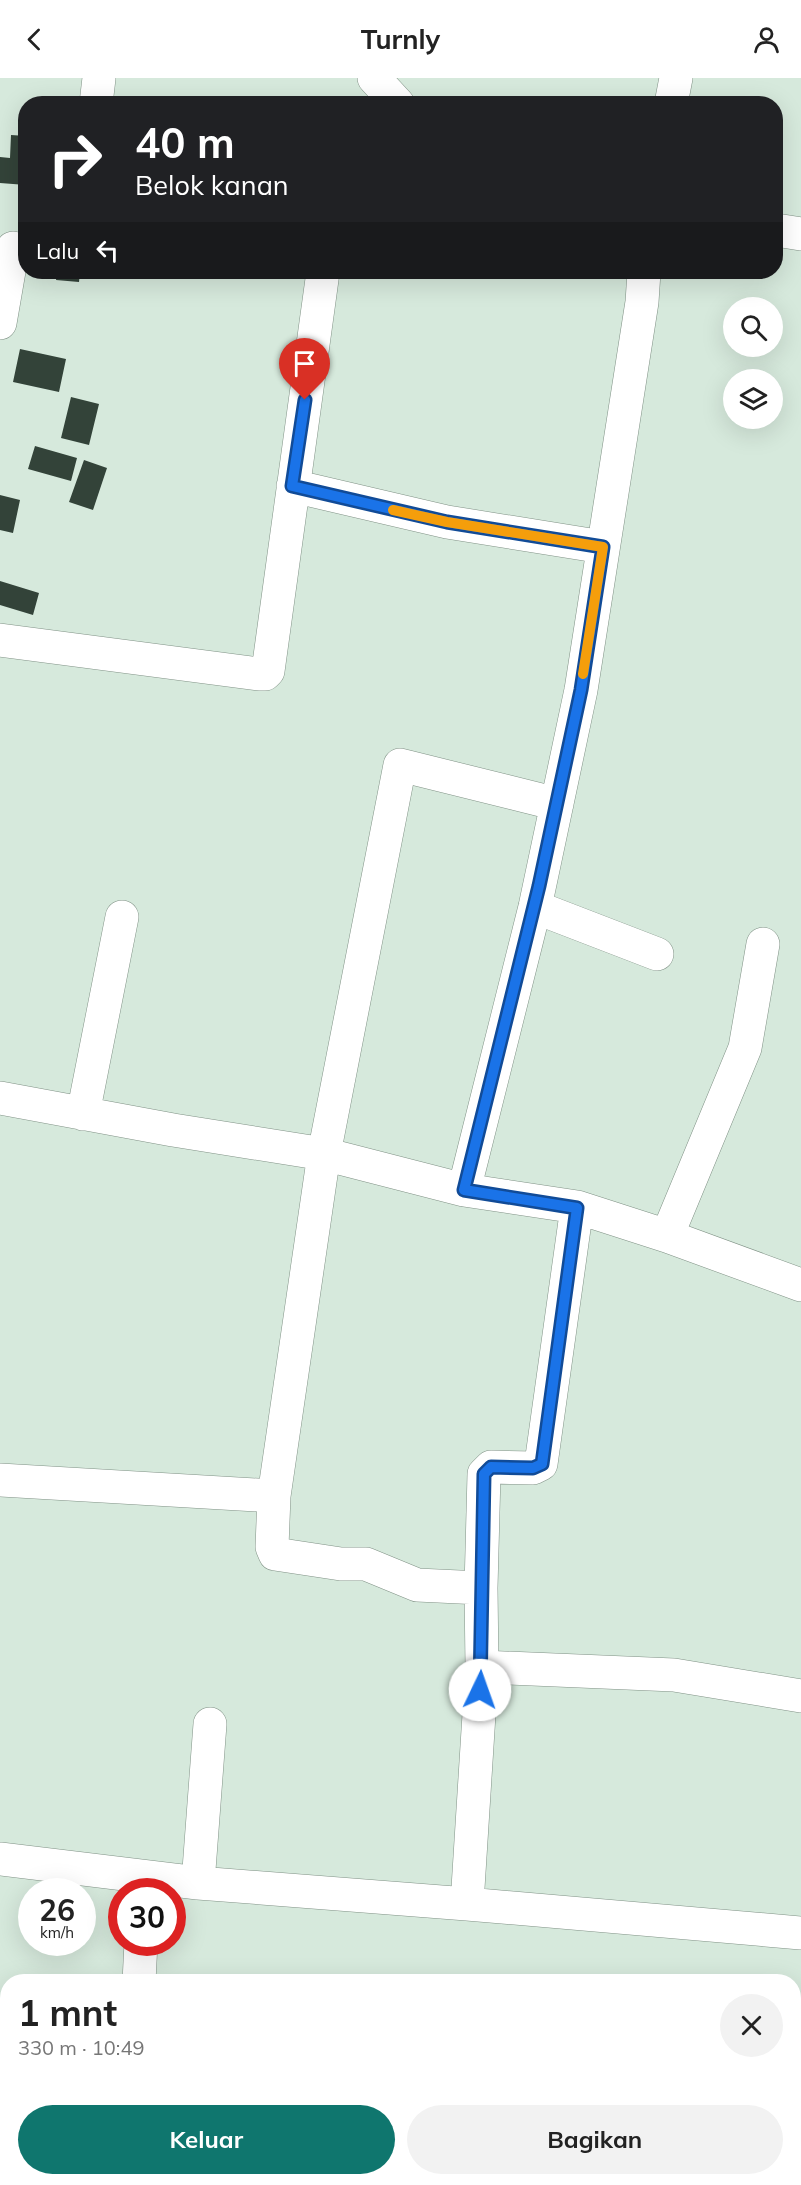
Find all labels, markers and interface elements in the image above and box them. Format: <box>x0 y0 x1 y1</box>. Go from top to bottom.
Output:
text: Turnly <box>361 22 440 56</box>
icon: back <box>18 23 51 56</box>
icon: person <box>750 23 783 56</box>
text: 40 m <box>135 116 235 169</box>
icon: right <box>36 120 114 198</box>
text: Belok kanan <box>135 168 289 202</box>
icon: left <box>91 234 124 267</box>
text: Lalu <box>36 237 79 265</box>
map controls <box>723 297 783 429</box>
button: search <box>723 297 783 357</box>
pin <box>279 338 330 400</box>
icon: arrive <box>288 347 321 380</box>
button: layers <box>723 369 783 429</box>
position arrow <box>448 1658 512 1722</box>
speed limit sign: 30 <box>108 1878 186 1956</box>
text: 26 <box>39 1891 75 1929</box>
text: km/h <box>40 1923 74 1942</box>
text: 1 mnt <box>18 1990 117 2035</box>
button: close <box>720 1994 783 2057</box>
text: 330 m · 10:49 <box>18 2035 144 2060</box>
button: Keluar <box>18 2105 395 2174</box>
button: Bagikan <box>407 2105 783 2174</box>

